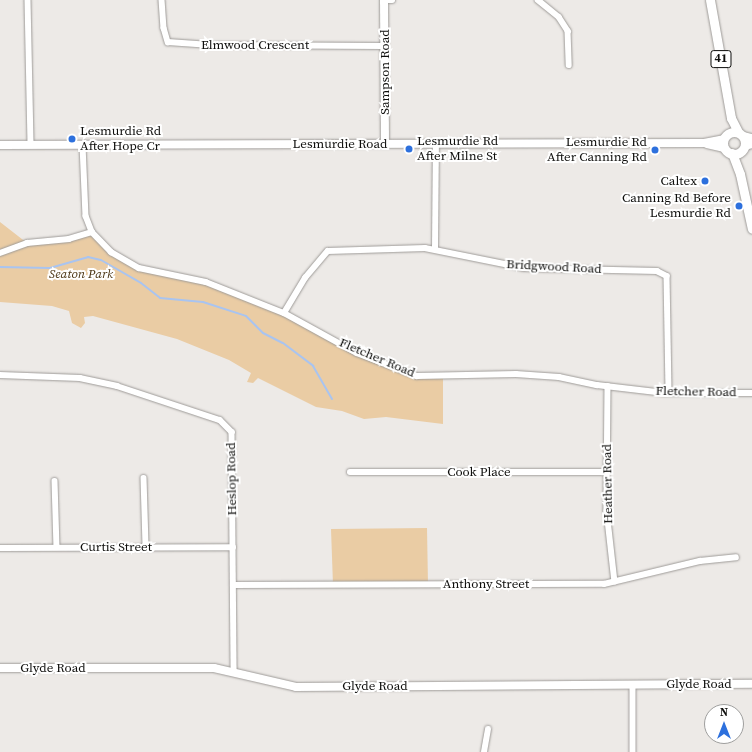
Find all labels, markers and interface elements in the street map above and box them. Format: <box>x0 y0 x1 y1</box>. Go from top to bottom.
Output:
street label: Sampson Road <box>377 29 393 115</box>
street label: Elmwood Crescent <box>201 37 309 53</box>
road number: 41 <box>710 49 732 69</box>
place label: Lesmurdie Rd After Hope Cr <box>80 124 161 155</box>
marker: Lesmurdie Rd After Hope Cr <box>67 134 77 144</box>
place label: Lesmurdie Rd After Milne St <box>417 134 498 165</box>
place label: Lesmurdie Rd After Canning Rd <box>547 135 647 166</box>
street label: Lesmurdie Road <box>293 136 387 152</box>
marker: Lesmurdie Rd After Milne St <box>404 144 414 154</box>
marker: Lesmurdie Rd After Canning Rd <box>650 145 660 155</box>
place label: Caltex <box>661 173 697 189</box>
marker: Caltex <box>700 176 710 186</box>
place label: Canning Rd Before Lesmurdie Rd <box>622 191 731 222</box>
marker: Canning Rd Before Lesmurdie Rd <box>734 201 744 211</box>
street label: Bridgwood Road <box>506 257 602 277</box>
park label: Seaton Park <box>49 266 113 282</box>
street label: Fletcher Road <box>337 335 417 381</box>
street label: Fletcher Road <box>655 383 737 401</box>
street label: Heslop Road <box>224 442 240 516</box>
street label: Heather Road <box>600 444 616 524</box>
street label: Cook Place <box>447 464 511 480</box>
street label: Curtis Street <box>80 539 152 555</box>
street label: Anthony Street <box>443 576 529 592</box>
street label: Glyde Road <box>20 660 86 676</box>
street label: Glyde Road <box>666 676 732 692</box>
street label: Glyde Road <box>342 678 408 694</box>
north arrow <box>704 704 744 744</box>
text: N <box>720 705 728 720</box>

